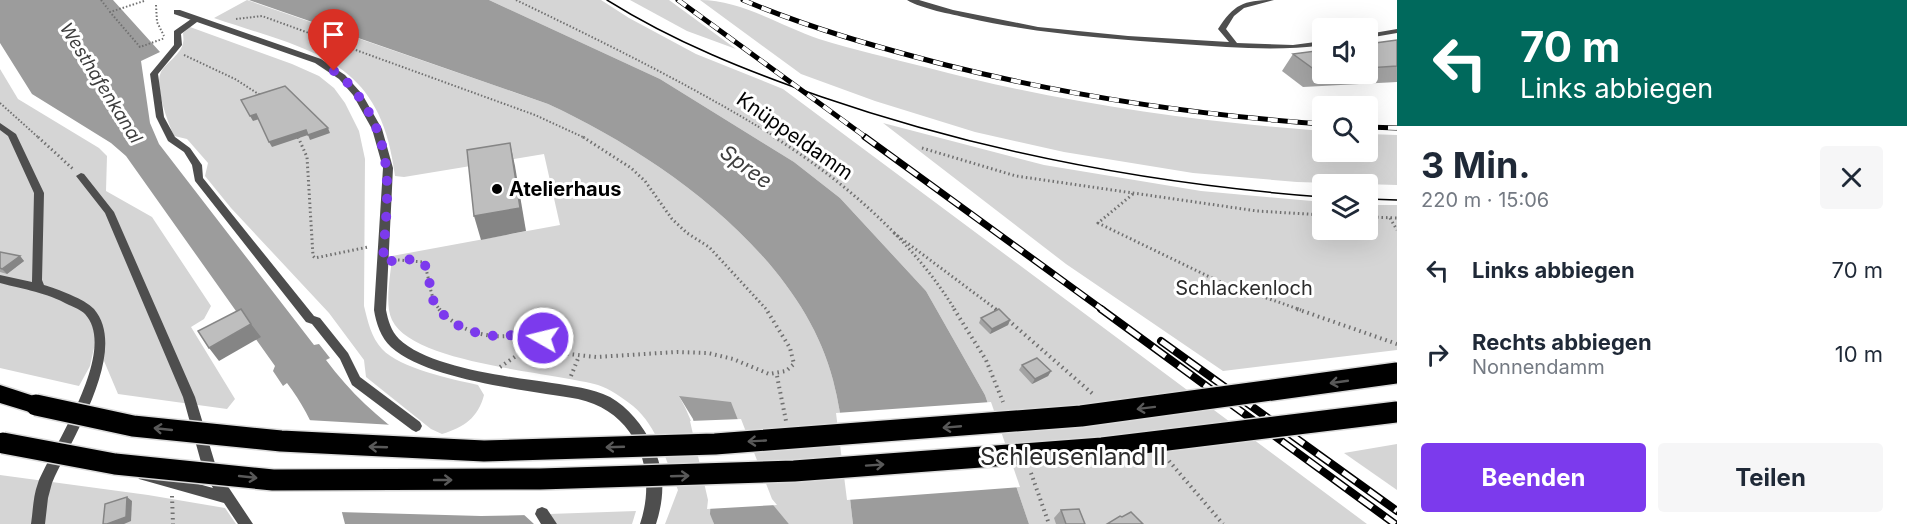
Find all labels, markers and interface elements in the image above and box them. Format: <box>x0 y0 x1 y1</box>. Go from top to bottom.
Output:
pin <box>308 9 359 71</box>
icon: arrive <box>317 18 350 51</box>
map controls <box>1312 18 1378 240</box>
button: sound <box>1312 18 1378 84</box>
water label: Westhafenkanal <box>56 19 147 147</box>
text: 70 m <box>1520 21 1620 72</box>
icon: left <box>1421 24 1499 102</box>
text: Links abbiegen <box>1520 72 1713 105</box>
street label: Knüppeldamm <box>732 87 858 185</box>
button: search <box>1312 96 1378 162</box>
water label: Spree <box>715 139 777 194</box>
text: 3 Min. <box>1421 143 1531 187</box>
button: close <box>1820 146 1883 209</box>
button: layers <box>1312 174 1378 240</box>
place label: Atelierhaus <box>509 177 621 201</box>
marker: Atelierhaus <box>490 182 504 196</box>
text: 220 m · 15:06 <box>1421 188 1549 212</box>
icon: left <box>1421 254 1454 287</box>
text: Links abbiegen <box>1472 257 1635 283</box>
text: 70 m <box>1832 257 1883 283</box>
park label: Schlackenloch <box>1175 276 1313 300</box>
position arrow <box>511 306 575 370</box>
text: Rechts abbiegen <box>1472 329 1652 355</box>
icon: right <box>1421 338 1454 371</box>
text: 10 m <box>1835 341 1883 367</box>
text: Nonnendamm <box>1472 355 1605 379</box>
one-way arrow <box>1330 377 1350 388</box>
one-way arrow <box>1137 402 1156 413</box>
one-way arrow <box>942 422 962 433</box>
one-way arrow <box>153 423 173 434</box>
one-way arrow <box>748 436 768 447</box>
one-way arrow <box>369 441 389 452</box>
one-way arrow <box>605 441 625 452</box>
park label: Schleusenland II <box>980 442 1166 471</box>
button: Beenden <box>1421 443 1646 512</box>
button: Teilen <box>1658 443 1883 512</box>
one-way arrow <box>864 459 884 470</box>
one-way arrow <box>670 470 690 481</box>
one-way arrow <box>238 472 258 483</box>
one-way arrow <box>433 474 453 486</box>

